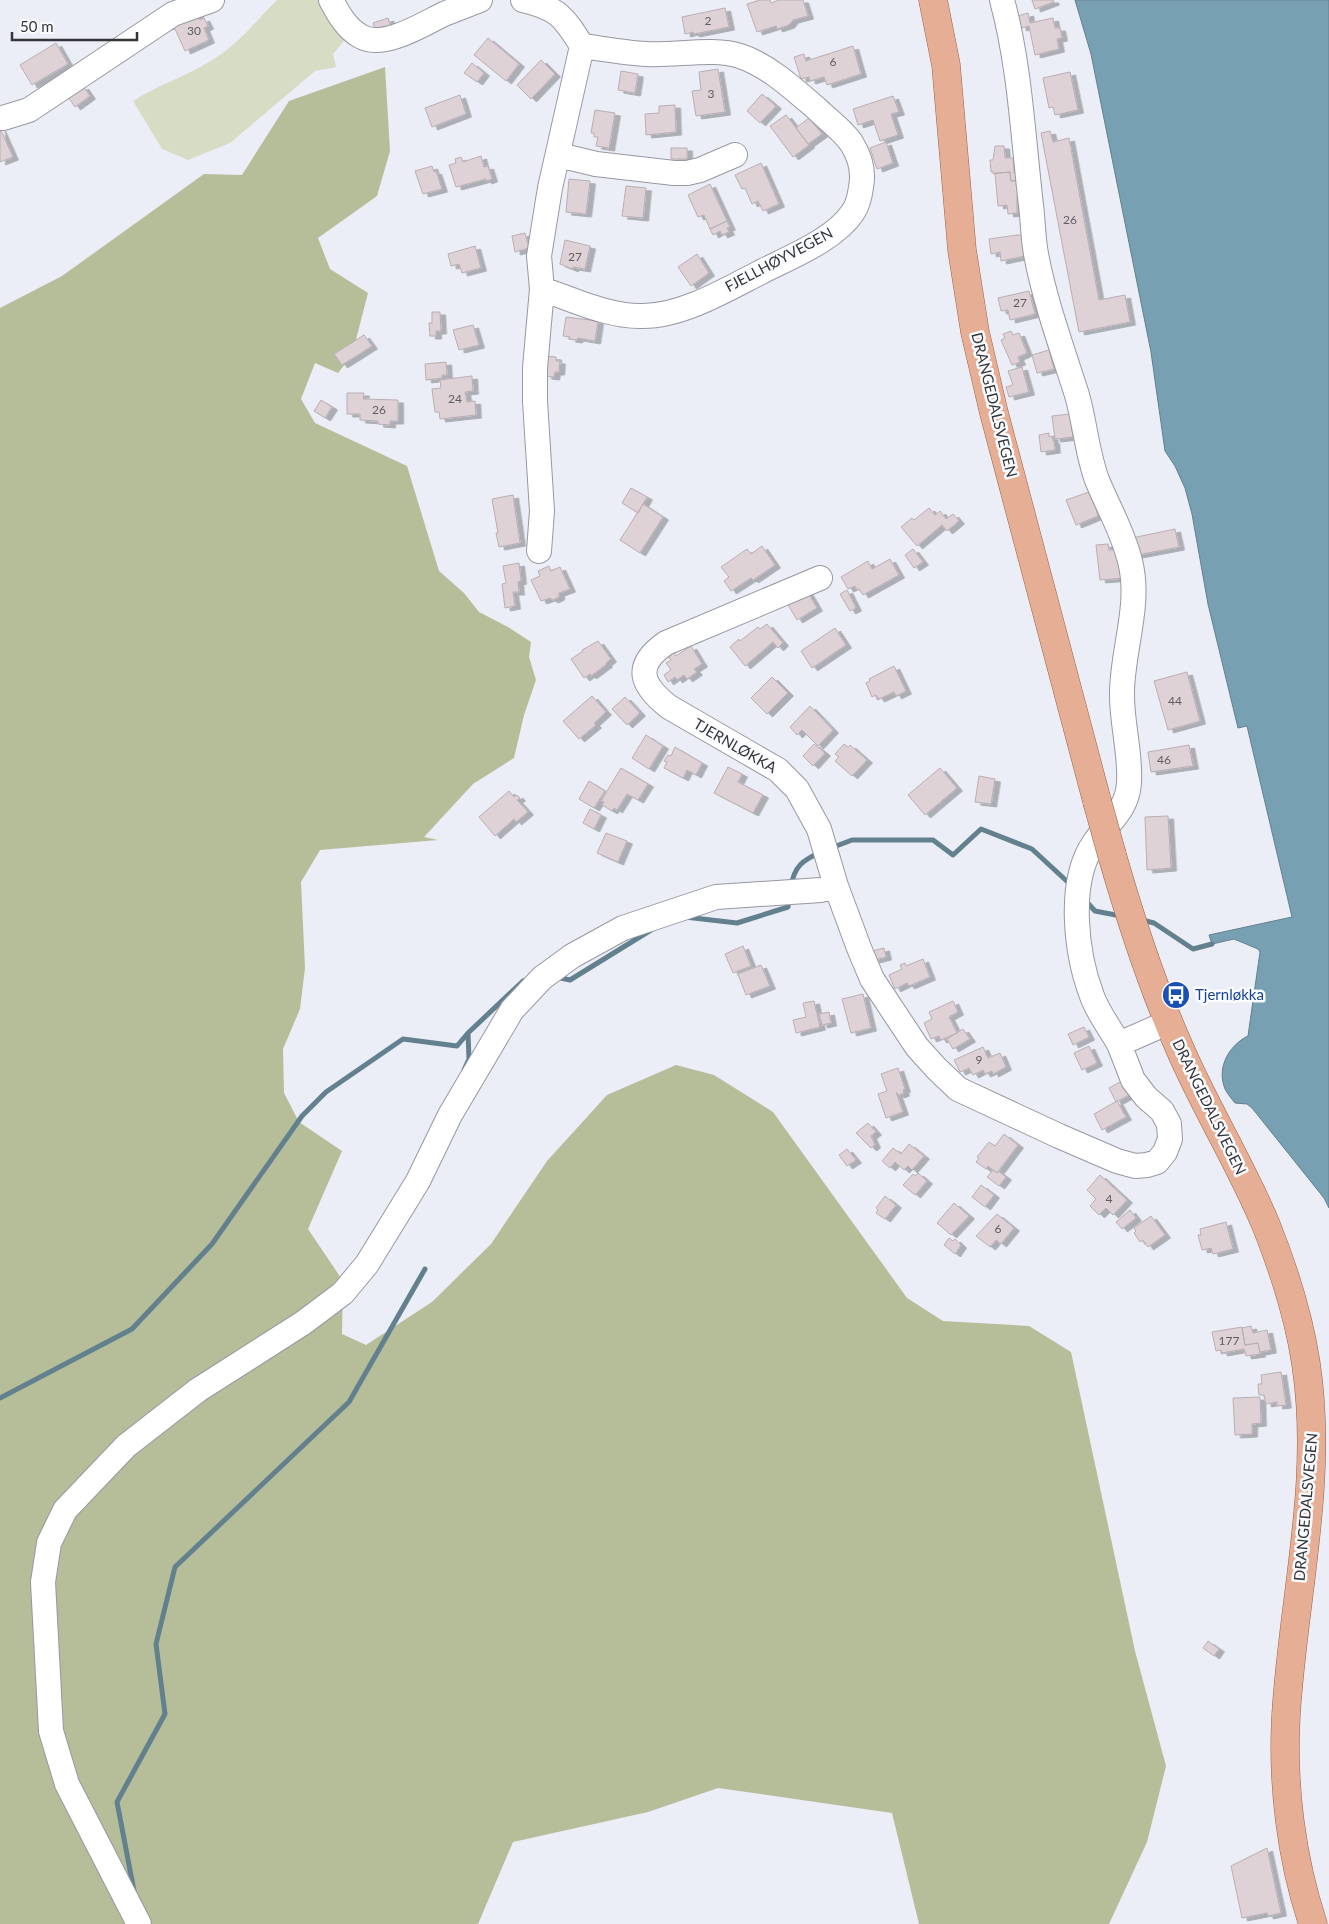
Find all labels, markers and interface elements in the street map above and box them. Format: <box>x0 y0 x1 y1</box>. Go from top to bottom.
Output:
scale bar <box>12 10 138 42</box>
house number: 2 <box>705 13 712 28</box>
text: 50 m <box>20 17 54 35</box>
house number: 30 <box>187 23 201 38</box>
house number: 6 <box>830 54 837 69</box>
house number: 3 <box>708 86 715 101</box>
house number: 26 <box>1063 212 1077 227</box>
street label: FJELLHØYVEGEN <box>722 223 835 295</box>
house number: 27 <box>568 249 582 264</box>
house number: 27 <box>1013 295 1027 310</box>
street label: DRANGEDALSVEGEN <box>968 330 1022 479</box>
house number: 24 <box>448 391 462 406</box>
house number: 26 <box>372 402 386 417</box>
house number: 44 <box>1168 693 1182 708</box>
street label: TJERNLØKKA <box>691 714 781 777</box>
house number: 46 <box>1157 752 1171 767</box>
bus stop icon: Tjernløkka <box>1161 980 1191 1010</box>
place label: Tjernløkka <box>1195 985 1264 1003</box>
street label: DRANGEDALSVEGEN <box>1169 1036 1251 1177</box>
house number: 9 <box>976 1052 983 1067</box>
house number: 4 <box>1106 1191 1113 1206</box>
house number: 6 <box>995 1221 1002 1236</box>
house number: 177 <box>1219 1333 1239 1348</box>
street label: DRANGEDALSVEGEN <box>1290 1432 1320 1582</box>

